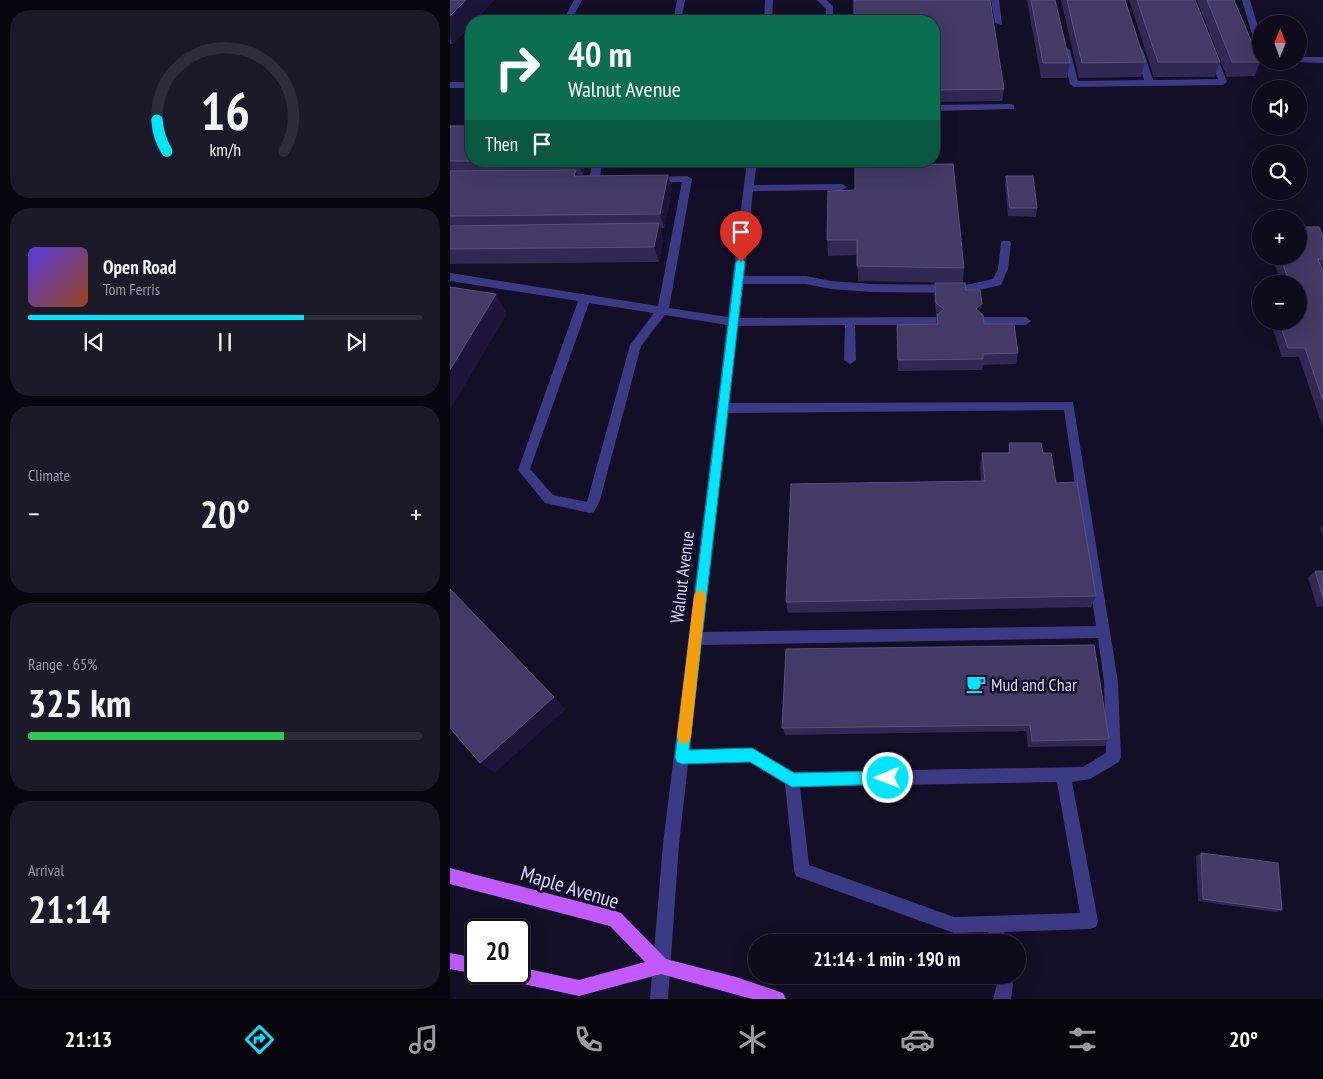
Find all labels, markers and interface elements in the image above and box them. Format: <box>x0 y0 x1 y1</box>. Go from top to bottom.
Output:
north arrow <box>1252 15 1308 70</box>
map controls <box>1252 15 1307 330</box>
text: 40 m <box>568 31 632 77</box>
icon: right <box>485 35 550 100</box>
text: Walnut Avenue <box>568 75 681 103</box>
text: 16 <box>200 77 250 144</box>
button: sound <box>1252 80 1307 135</box>
icon: arrive <box>528 130 556 158</box>
text: Then <box>485 132 518 156</box>
text: km/h <box>209 138 241 161</box>
button: search <box>1252 145 1307 200</box>
button: + <box>1252 210 1307 265</box>
pin <box>720 211 762 262</box>
icon: arrive <box>727 218 755 246</box>
text: Open Road <box>103 255 176 279</box>
button: − <box>1252 275 1307 330</box>
text: Tom Ferris <box>103 279 160 299</box>
icon: previous <box>80 328 108 356</box>
icon: pause <box>211 328 239 356</box>
icon: next <box>342 328 370 356</box>
text: Climate <box>28 465 70 485</box>
text: 20° <box>200 489 250 538</box>
text: − <box>28 495 40 532</box>
text: + <box>410 495 422 532</box>
street label: Walnut Avenue <box>665 530 699 624</box>
text: Range · 65% <box>28 654 97 674</box>
cafe icon: Mud and Char <box>965 673 987 695</box>
place label: Mud and Char <box>991 673 1077 696</box>
text: 325 km <box>28 678 131 727</box>
position arrow <box>861 751 913 803</box>
street label: Maple Avenue <box>518 859 622 915</box>
text: Arrival <box>28 860 64 880</box>
text: 21:14 <box>28 884 110 933</box>
speed limit sign: 20 <box>465 919 530 984</box>
text: 21:14 · 1 min · 190 m <box>814 947 960 971</box>
icon: directions <box>242 1022 277 1057</box>
icon: music <box>406 1022 441 1057</box>
icon: phone <box>571 1022 606 1057</box>
icon: climate <box>735 1022 770 1057</box>
icon: car <box>900 1022 935 1057</box>
icon: filters <box>1065 1022 1100 1057</box>
text: 21:13 <box>65 1025 112 1053</box>
text: 20° <box>1229 1025 1258 1053</box>

